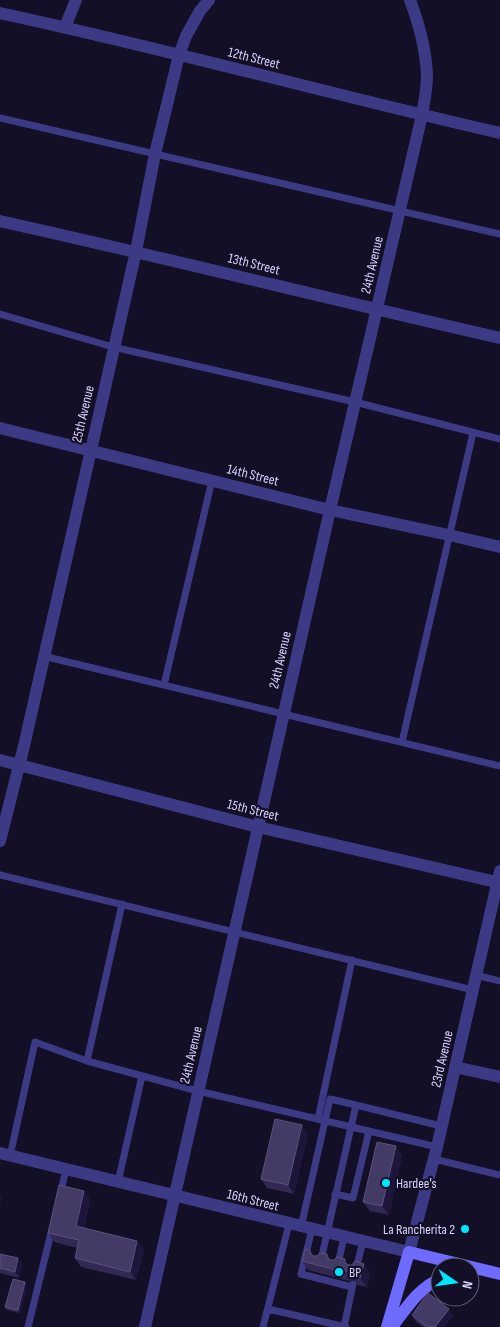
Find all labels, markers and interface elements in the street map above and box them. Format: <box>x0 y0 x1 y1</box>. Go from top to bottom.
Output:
street label: 12th Street <box>226 43 282 73</box>
street label: 24th Avenue <box>357 235 387 295</box>
street label: 13th Street <box>226 249 282 279</box>
street label: 25th Avenue <box>68 384 98 444</box>
street label: 14th Street <box>225 460 281 490</box>
street label: 24th Avenue <box>265 630 295 690</box>
street label: 15th Street <box>225 795 281 825</box>
street label: 24th Avenue <box>176 1025 206 1085</box>
street label: 23rd Avenue <box>427 1029 457 1089</box>
place label: Hardee's <box>396 1175 437 1192</box>
marker: Hardee's <box>380 1177 392 1189</box>
street label: 16th Street <box>225 1185 281 1215</box>
place label: La Rancherita 2 <box>383 1221 455 1238</box>
marker: La Rancherita 2 <box>459 1223 471 1235</box>
north arrow <box>430 1257 480 1307</box>
place label: BP <box>349 1264 361 1281</box>
marker: BP <box>333 1266 345 1278</box>
text: N <box>458 1279 476 1290</box>

